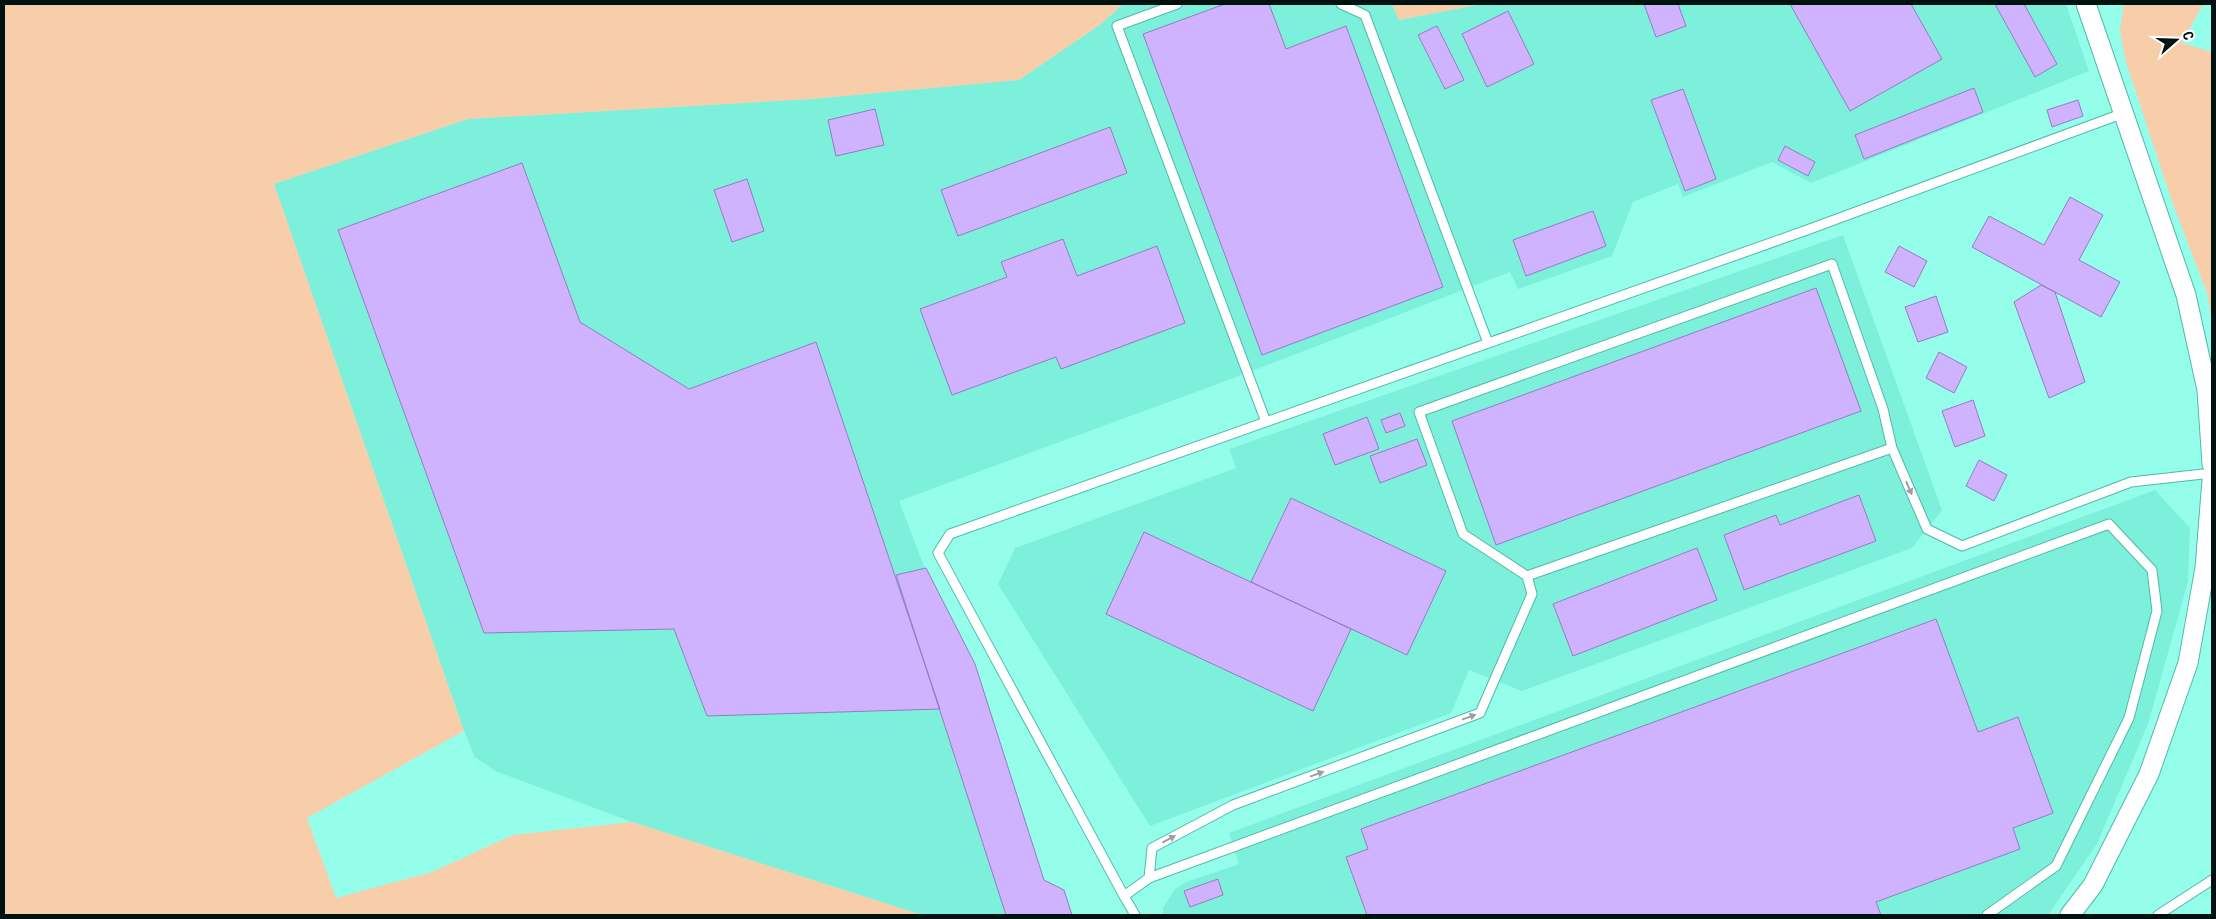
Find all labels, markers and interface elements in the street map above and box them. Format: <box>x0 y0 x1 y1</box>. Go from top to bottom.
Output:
north arrow <box>2151 15 2201 65</box>
text: С <box>2179 29 2197 42</box>
one-way arrow <box>1906 481 1914 496</box>
one-way arrow <box>1462 713 1477 721</box>
one-way arrow <box>1310 770 1325 778</box>
one-way arrow <box>1161 835 1176 843</box>

